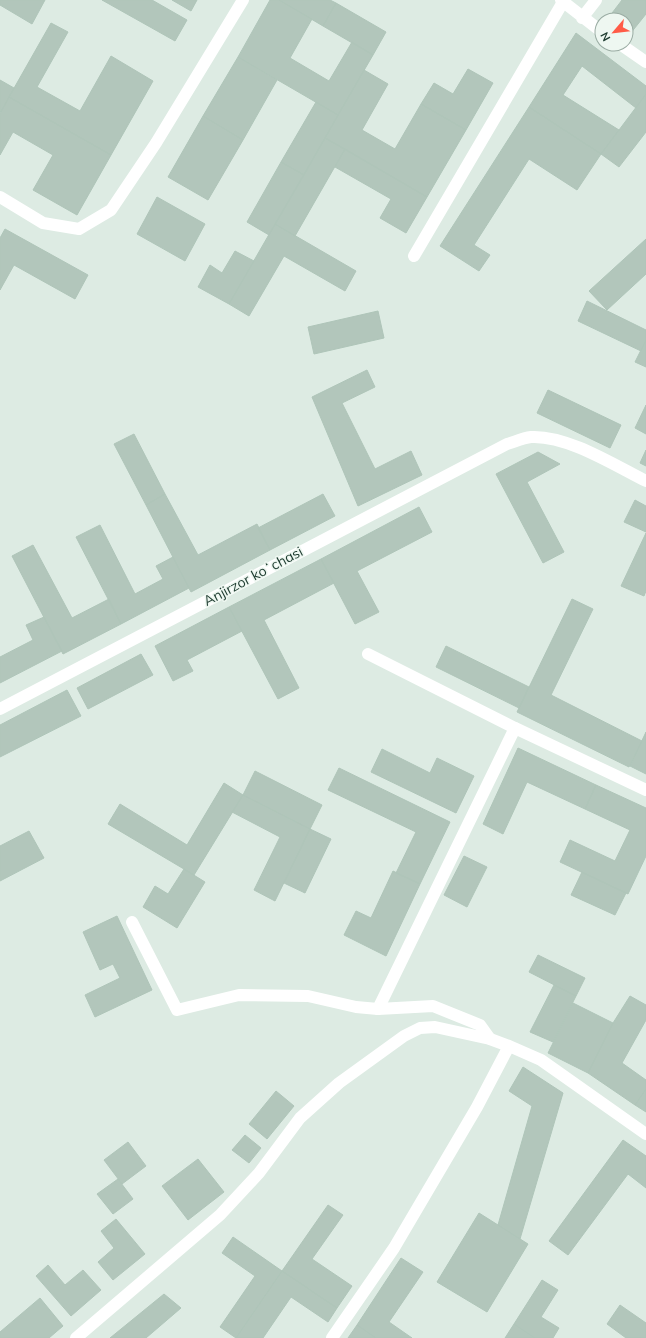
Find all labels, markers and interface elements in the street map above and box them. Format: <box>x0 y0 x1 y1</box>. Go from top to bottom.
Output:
north arrow <box>594 12 634 52</box>
text: N <box>597 30 613 44</box>
street label: Anjirzor koʻchasi <box>200 542 306 610</box>

